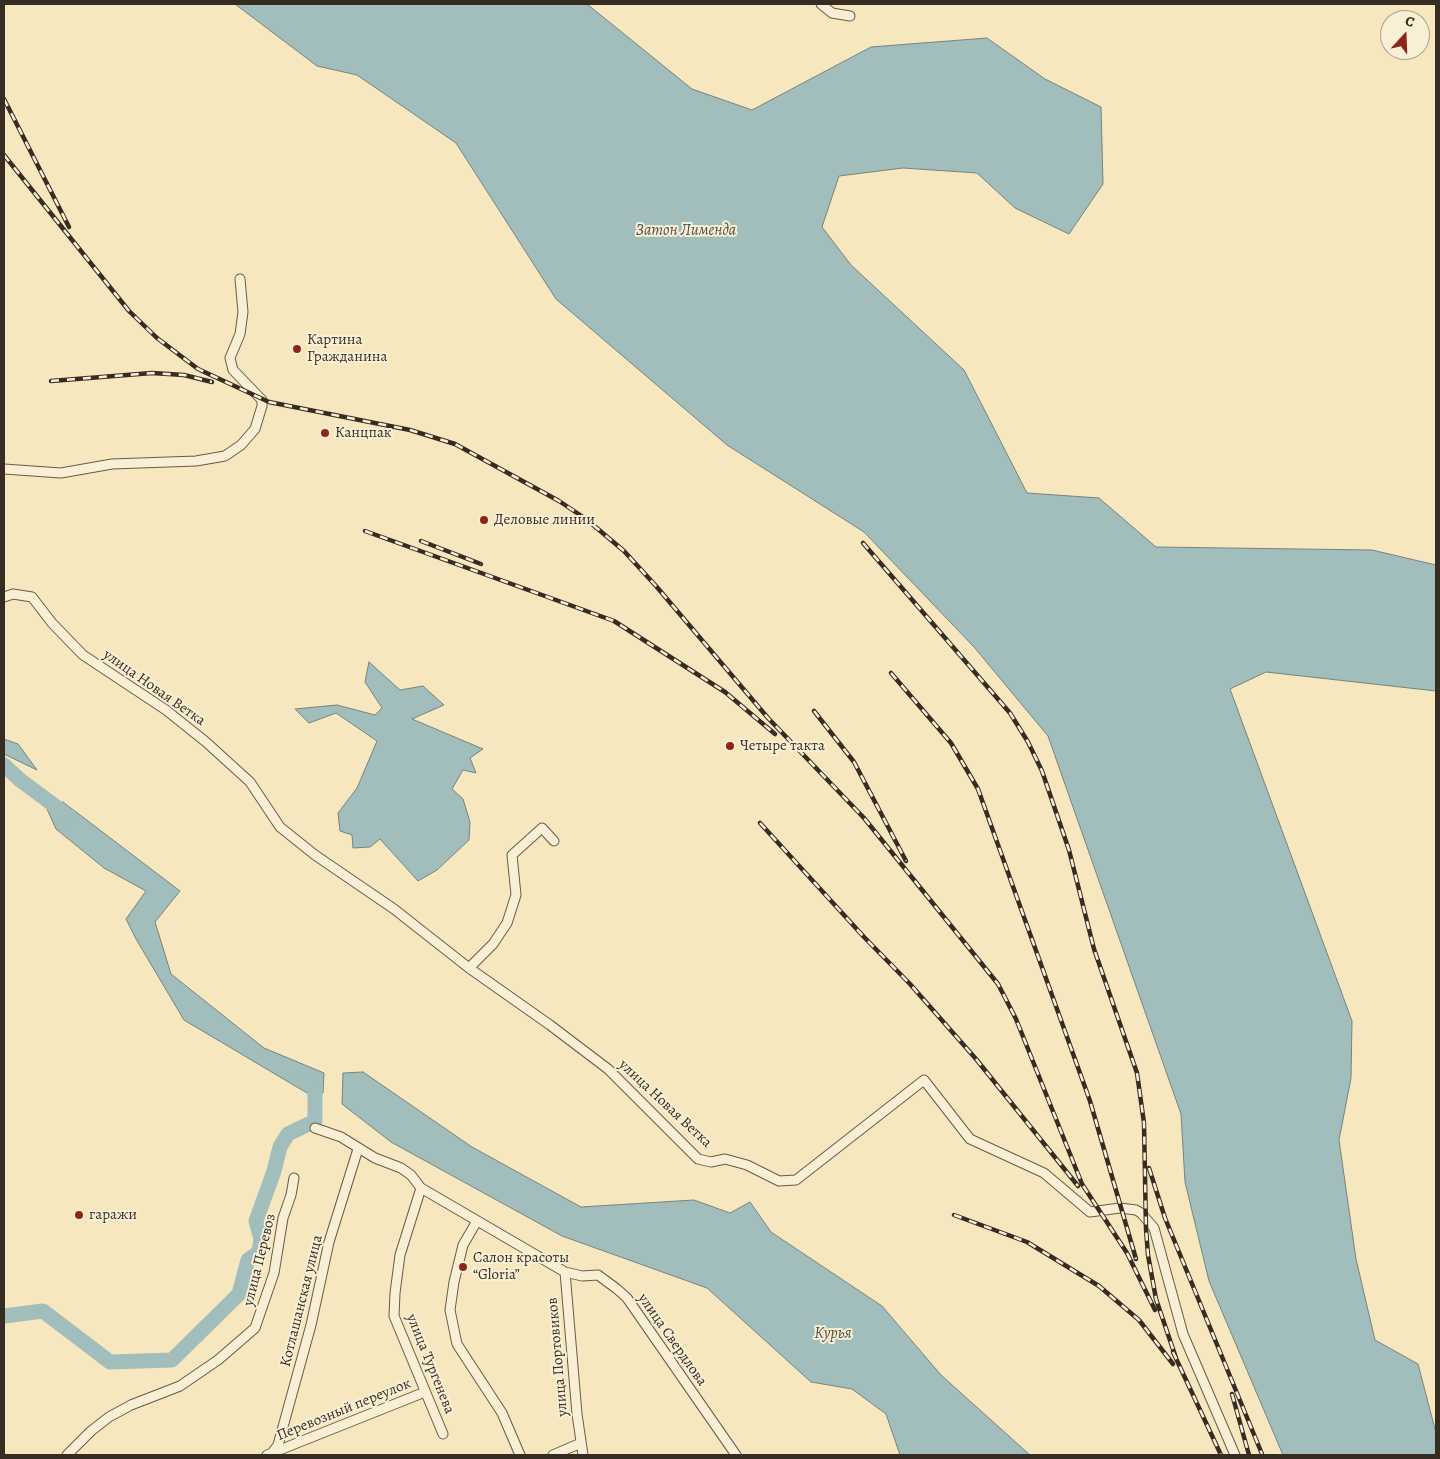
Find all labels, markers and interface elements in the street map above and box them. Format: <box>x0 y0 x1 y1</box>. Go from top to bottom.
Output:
north arrow <box>1380 10 1430 60</box>
text: С <box>1403 11 1417 32</box>
water label: Затон Лименда <box>636 221 736 241</box>
place label: Картина Гражданина <box>307 331 387 366</box>
marker: Картина Гражданина <box>291 343 303 355</box>
place label: Канцпак <box>335 424 392 442</box>
marker: Канцпак <box>319 427 331 439</box>
place label: Деловые линии <box>494 511 595 529</box>
marker: Деловые линии <box>478 514 490 526</box>
street label: улица Новая Ветка <box>99 646 209 730</box>
place label: Четыре такта <box>740 737 825 755</box>
marker: Четыре такта <box>724 740 736 752</box>
street label: улица Новая Ветка <box>615 1056 715 1152</box>
place label: гаражи <box>89 1206 137 1224</box>
marker: гаражи <box>73 1209 85 1221</box>
street label: улица Перевоз <box>240 1212 280 1308</box>
street label: Котлашанская улица <box>277 1233 327 1369</box>
place label: Салон красоты “Gloria” <box>473 1249 569 1284</box>
marker: Салон красоты “Gloria” <box>457 1261 469 1273</box>
street label: улица Свердлова <box>633 1290 711 1390</box>
street label: улица Портовиков <box>544 1297 572 1417</box>
street label: улица Тургенева <box>402 1311 458 1417</box>
water label: Курья <box>814 1324 852 1344</box>
street label: Перевозный переулок <box>274 1375 414 1445</box>

